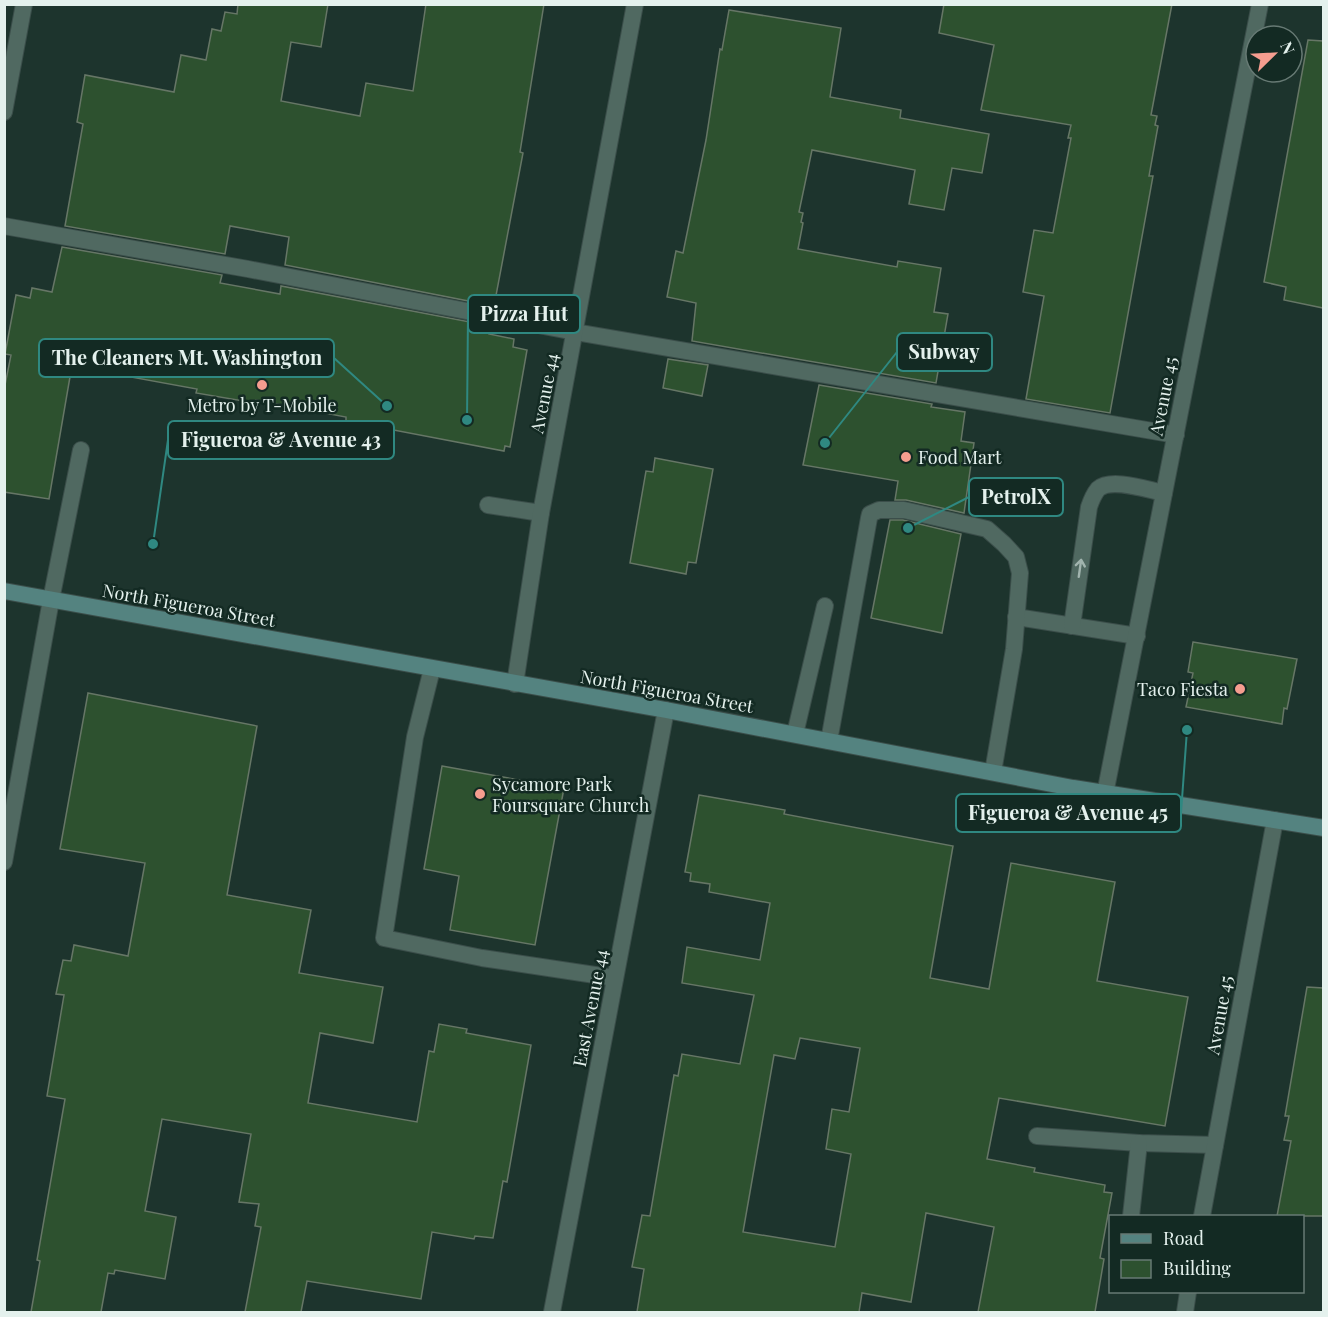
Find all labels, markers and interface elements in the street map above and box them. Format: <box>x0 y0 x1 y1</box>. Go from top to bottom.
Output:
north arrow <box>1244 24 1304 84</box>
text: N <box>1276 38 1300 58</box>
callout: Pizza Hut <box>468 295 580 333</box>
text: Pizza Hut <box>480 299 569 326</box>
callout: Subway <box>897 333 992 371</box>
text: Subway <box>908 337 980 364</box>
callout: The Cleaners Mt. Washington <box>39 339 334 377</box>
text: The Cleaners Mt. Washington <box>52 343 323 370</box>
street label: Avenue 44 <box>524 351 564 436</box>
street label: Avenue 45 <box>1143 355 1182 438</box>
marker: Metro by T-Mobile <box>255 378 269 392</box>
place label: Metro by T-Mobile <box>187 393 337 417</box>
callout: Figueroa & Avenue 43 <box>168 421 394 459</box>
text: Figueroa & Avenue 43 <box>181 425 381 452</box>
place label: Food Mart <box>918 445 1002 469</box>
marker: Food Mart <box>899 450 913 464</box>
callout: PetrolX <box>969 478 1063 516</box>
text: PetrolX <box>981 482 1052 509</box>
one-way arrow <box>1075 558 1086 578</box>
street label: North Figueroa Street <box>101 578 278 632</box>
street label: North Figueroa Street <box>579 664 756 718</box>
place label: Taco Fiesta <box>1137 677 1228 701</box>
marker: Taco Fiesta <box>1233 682 1247 696</box>
place label: Sycamore Park Foursquare Church <box>492 772 650 817</box>
marker: Sycamore Park Foursquare Church <box>473 787 487 801</box>
callout: Figueroa & Avenue 45 <box>956 794 1181 832</box>
text: Figueroa & Avenue 45 <box>968 798 1168 825</box>
street label: East Avenue 44 <box>567 947 613 1069</box>
street label: Avenue 45 <box>1200 974 1238 1057</box>
legend <box>1109 1215 1304 1293</box>
text: Road <box>1163 1226 1204 1250</box>
text: Building <box>1163 1256 1231 1280</box>

